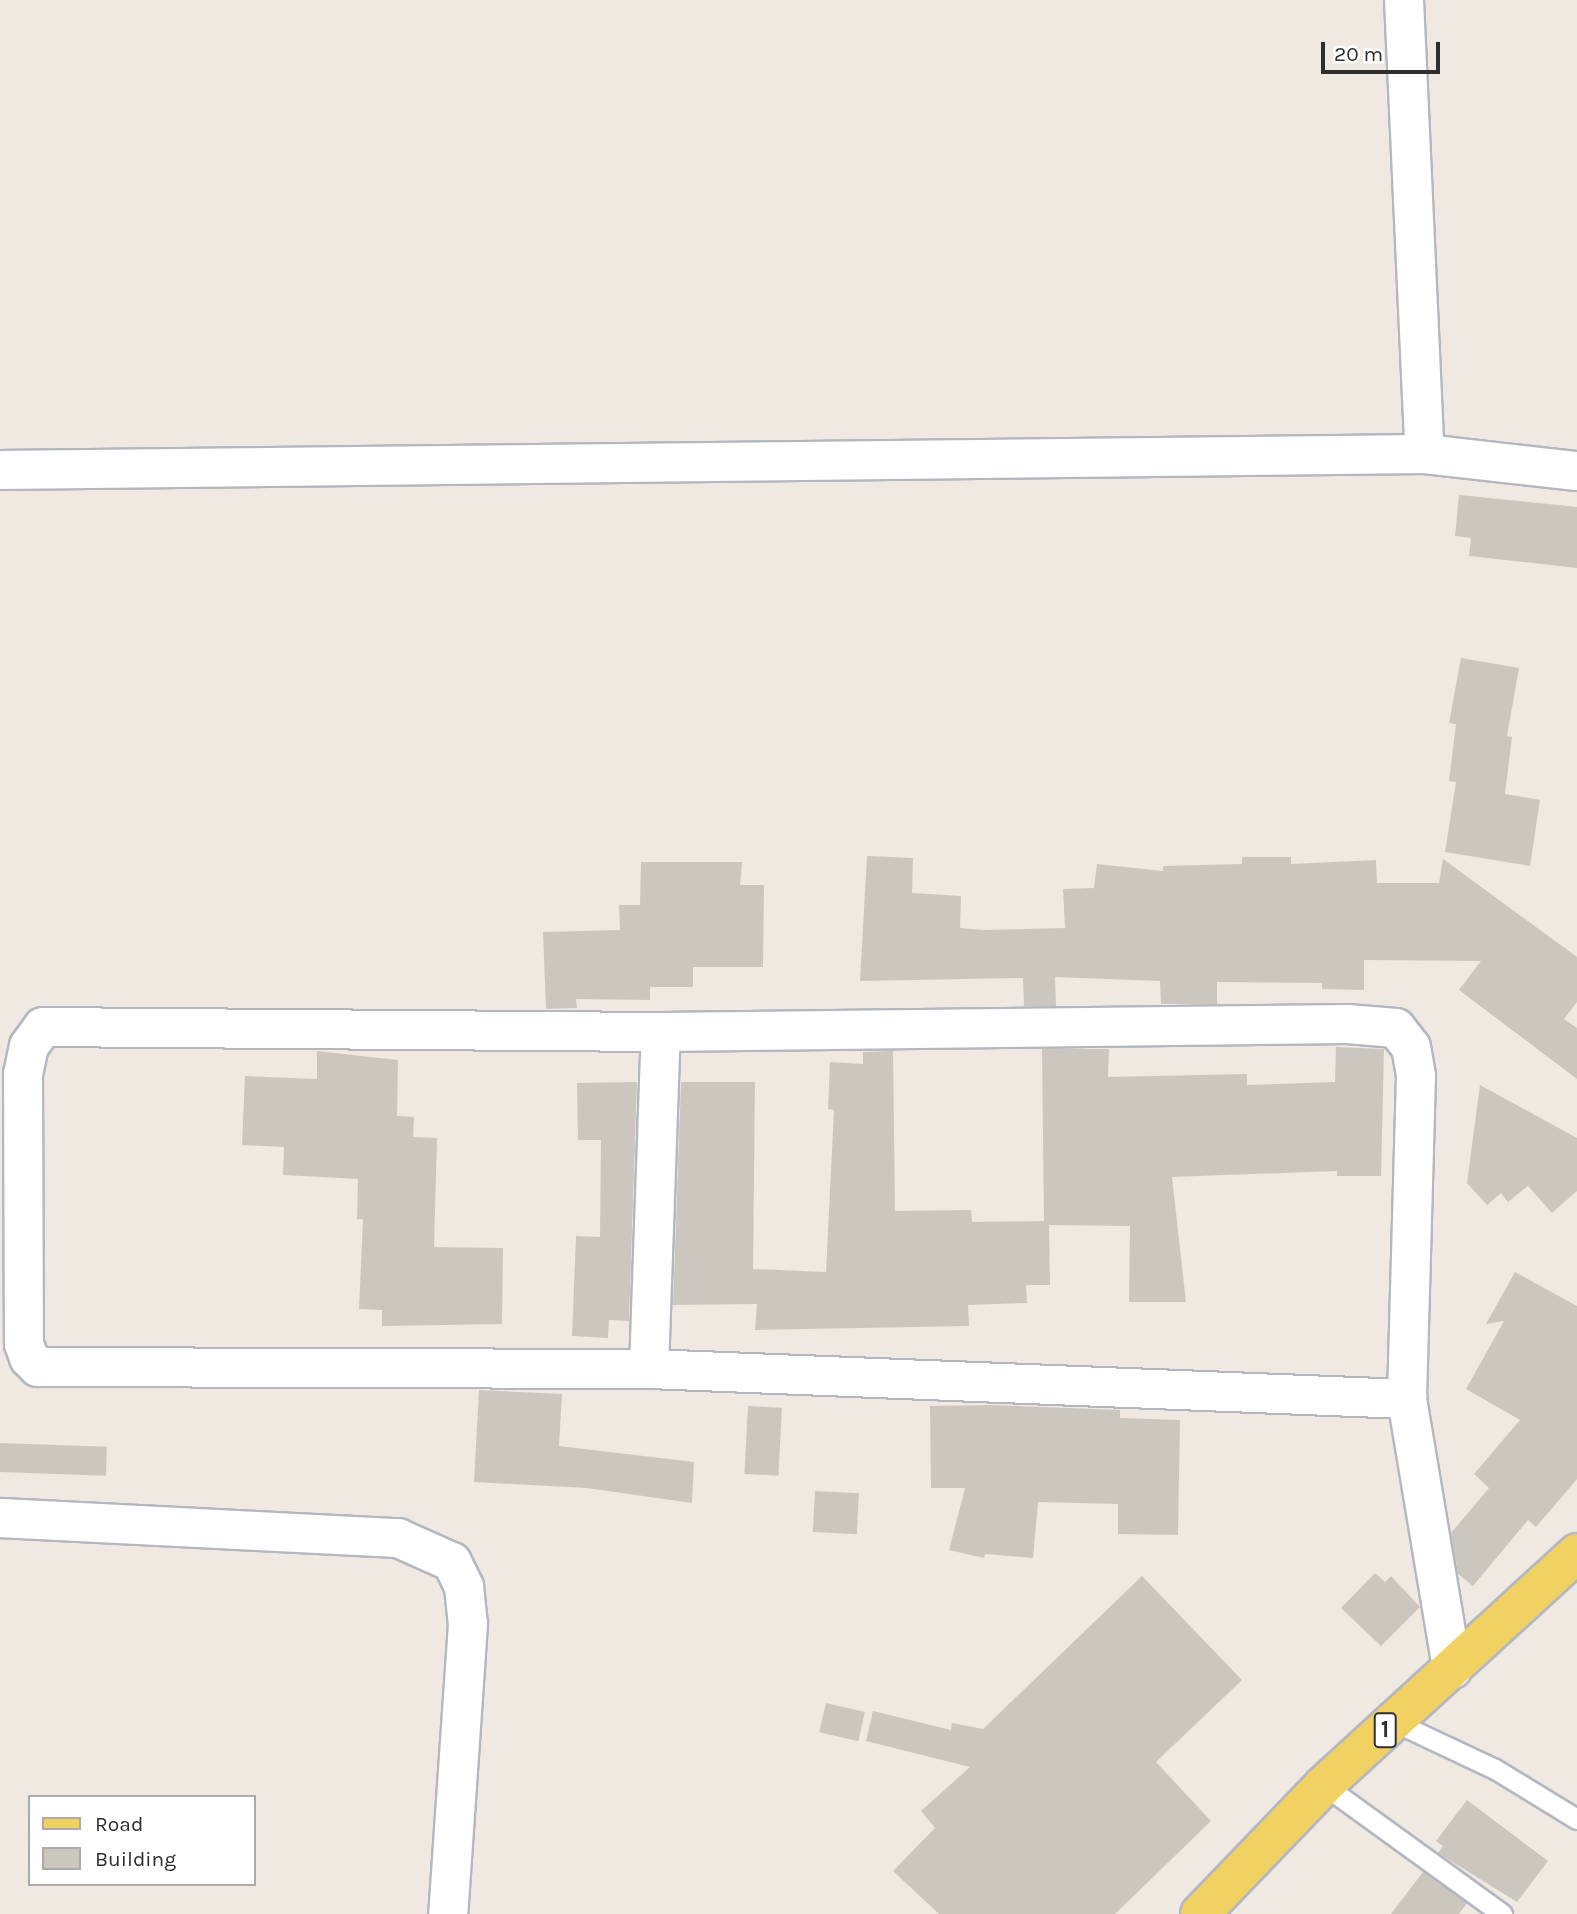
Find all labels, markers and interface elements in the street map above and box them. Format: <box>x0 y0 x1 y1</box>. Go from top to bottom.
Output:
scale bar <box>1325 28 1444 72</box>
text: 20 m <box>1334 42 1383 66</box>
road number: 1 <box>1373 1710 1397 1750</box>
legend <box>28 1795 256 1886</box>
text: Road <box>95 1812 143 1836</box>
text: Building <box>95 1847 176 1871</box>

